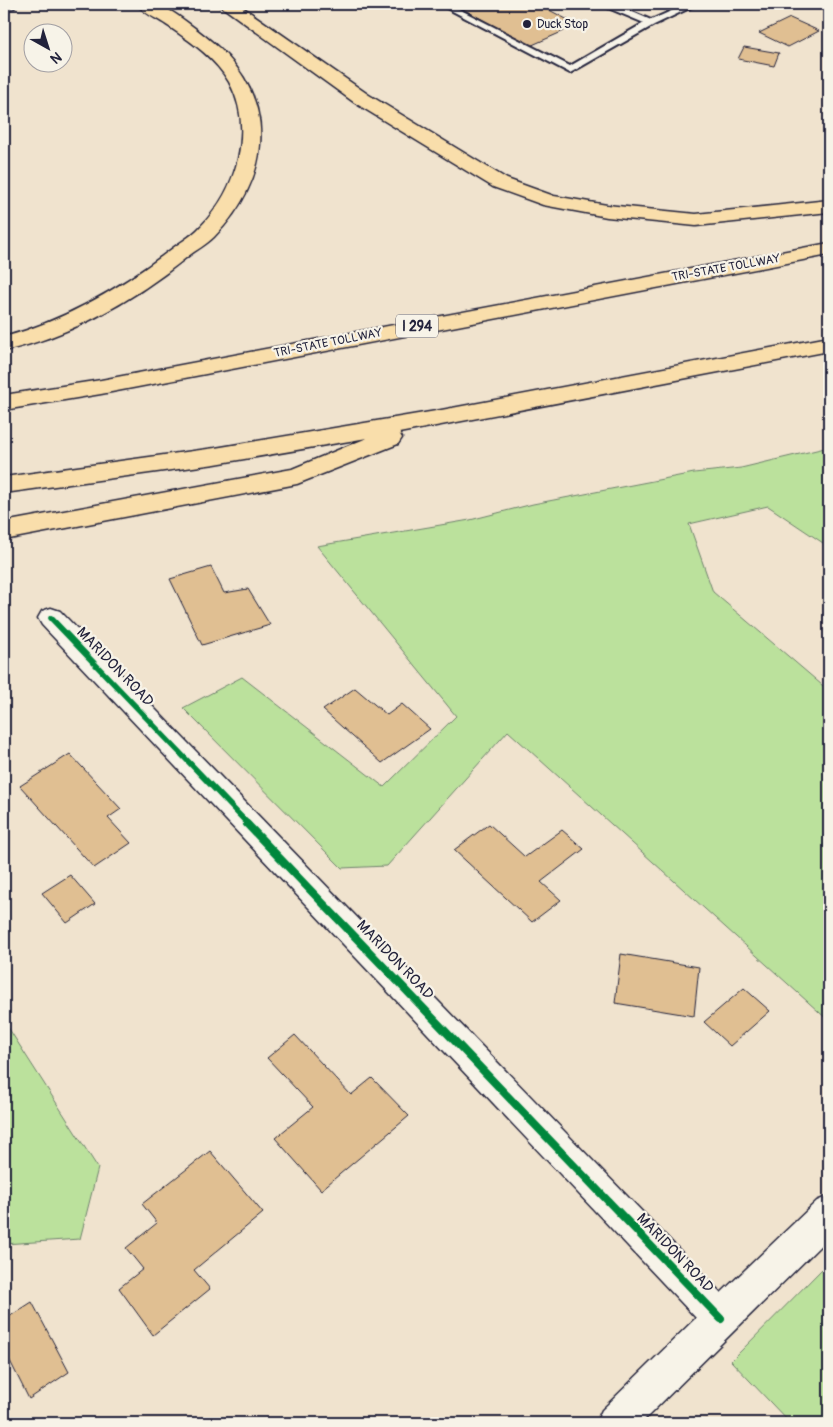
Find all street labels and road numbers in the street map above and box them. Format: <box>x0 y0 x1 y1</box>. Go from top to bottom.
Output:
street label: TRI-STATE TOLLWAY <box>671 251 781 285</box>
road number: I 294 <box>396 314 438 338</box>
street label: TRI-STATE TOLLWAY <box>273 325 383 361</box>
street label: MARIDON ROAD <box>72 623 158 711</box>
street label: MARIDON ROAD <box>352 916 438 1004</box>
street label: MARIDON ROAD <box>632 1209 718 1297</box>

